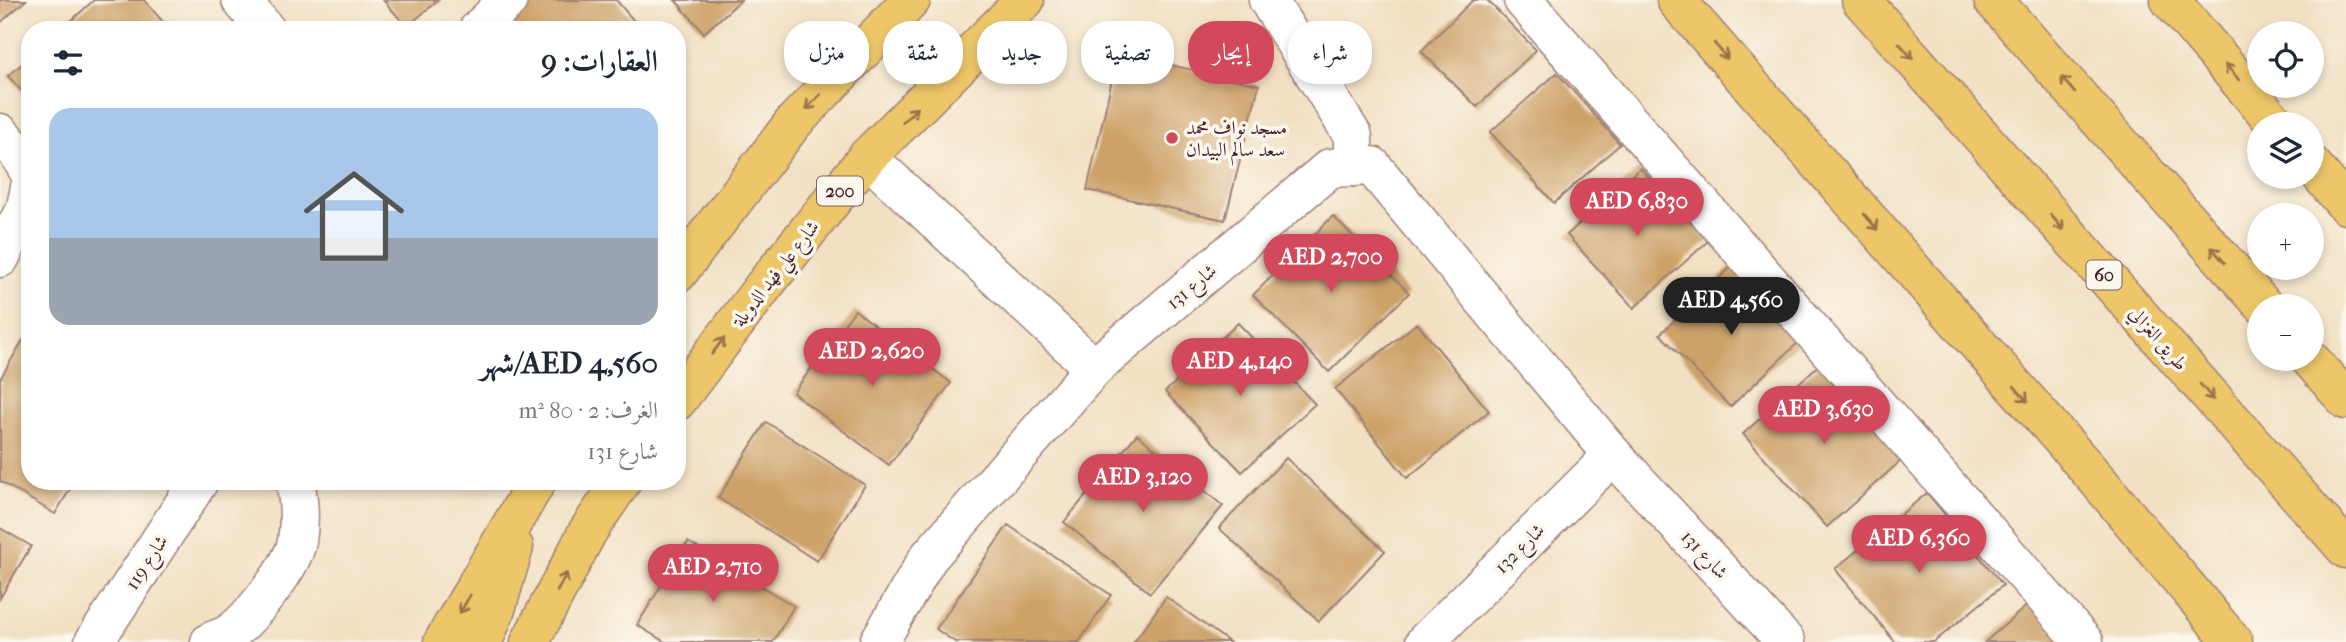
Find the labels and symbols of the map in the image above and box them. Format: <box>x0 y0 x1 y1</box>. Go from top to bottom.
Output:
one-way arrow <box>1713 42 1729 60</box>
one-way arrow <box>1898 42 1914 60</box>
one-way arrow <box>2224 64 2240 82</box>
one-way arrow <box>2060 76 2076 94</box>
one-way arrow <box>804 93 821 110</box>
one-way arrow <box>901 106 918 123</box>
place label: مسجد نواف محمد سعد سالم البيدان <box>1186 117 1287 166</box>
marker: مسجد نواف محمد سعد سالم البيدان <box>1164 130 1180 146</box>
road number: 200 <box>817 176 863 206</box>
pin: AED 6,830 <box>1557 178 1717 238</box>
one-way arrow <box>1863 213 1879 231</box>
one-way arrow <box>2049 213 2065 231</box>
street label: شارع علي فهد الدويلة <box>727 216 829 336</box>
pin: AED 2,700 <box>1251 234 1411 294</box>
one-way arrow <box>2210 247 2227 264</box>
street label: شارع 131 <box>1162 260 1224 317</box>
road number: 60 <box>2086 260 2122 290</box>
pin: AED 4,560 <box>1651 278 1811 337</box>
street label: طريق الغزالي <box>2121 302 2192 378</box>
pin: AED 2,620 <box>792 328 952 388</box>
one-way arrow <box>711 337 726 356</box>
pin: AED 4,140 <box>1160 338 1320 398</box>
one-way arrow <box>2199 383 2215 401</box>
one-way arrow <box>2013 384 2029 402</box>
pin: AED 3,630 <box>1744 386 1904 446</box>
pin: AED 3,120 <box>1063 454 1223 514</box>
pin: AED 6,360 <box>1839 516 1999 575</box>
street label: شارع 132 <box>1490 519 1552 581</box>
street label: شارع 131 <box>1673 526 1732 586</box>
street label: شارع 119 <box>121 531 176 596</box>
pin: AED 2,710 <box>633 544 793 604</box>
one-way arrow <box>555 572 569 592</box>
one-way arrow <box>458 593 472 613</box>

